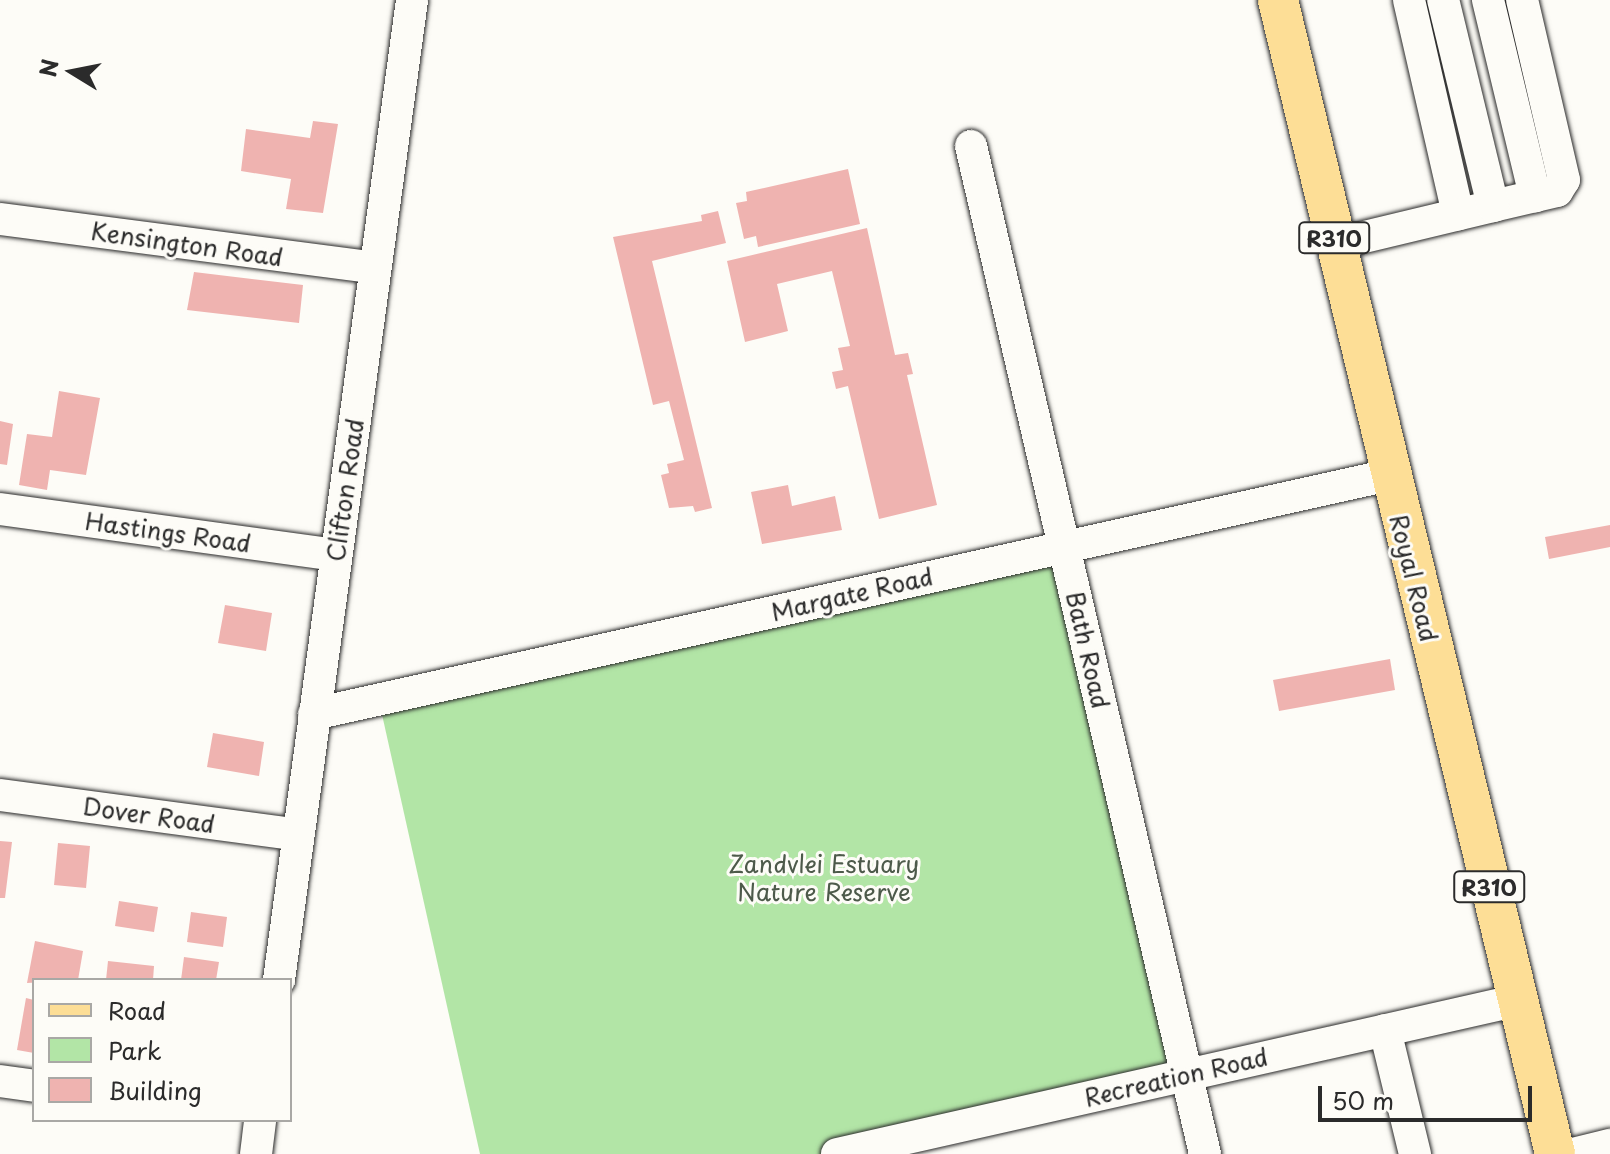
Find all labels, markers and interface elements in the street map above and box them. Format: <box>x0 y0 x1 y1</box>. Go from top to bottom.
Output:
north arrow <box>32 32 112 112</box>
text: N <box>30 56 66 79</box>
street label: Kensington Road <box>89 216 285 272</box>
road number: R310 <box>1298 220 1370 256</box>
street label: Clifton Road <box>321 417 369 563</box>
street label: Hastings Road <box>83 506 253 558</box>
street label: Royal Road <box>1384 511 1444 645</box>
street label: Margate Road <box>768 561 936 627</box>
street label: Bath Road <box>1060 588 1116 712</box>
street label: Dover Road <box>81 791 217 839</box>
park label: Zandvlei Estuary Nature Reserve <box>728 850 920 906</box>
road number: R310 <box>1453 869 1525 905</box>
legend <box>32 978 292 1122</box>
text: Road <box>108 992 166 1028</box>
text: Park <box>108 1032 162 1068</box>
street label: Recreation Road <box>1081 1042 1271 1112</box>
scale bar <box>1322 1070 1536 1120</box>
text: Building <box>108 1072 202 1108</box>
text: 50 m <box>1332 1082 1394 1118</box>

